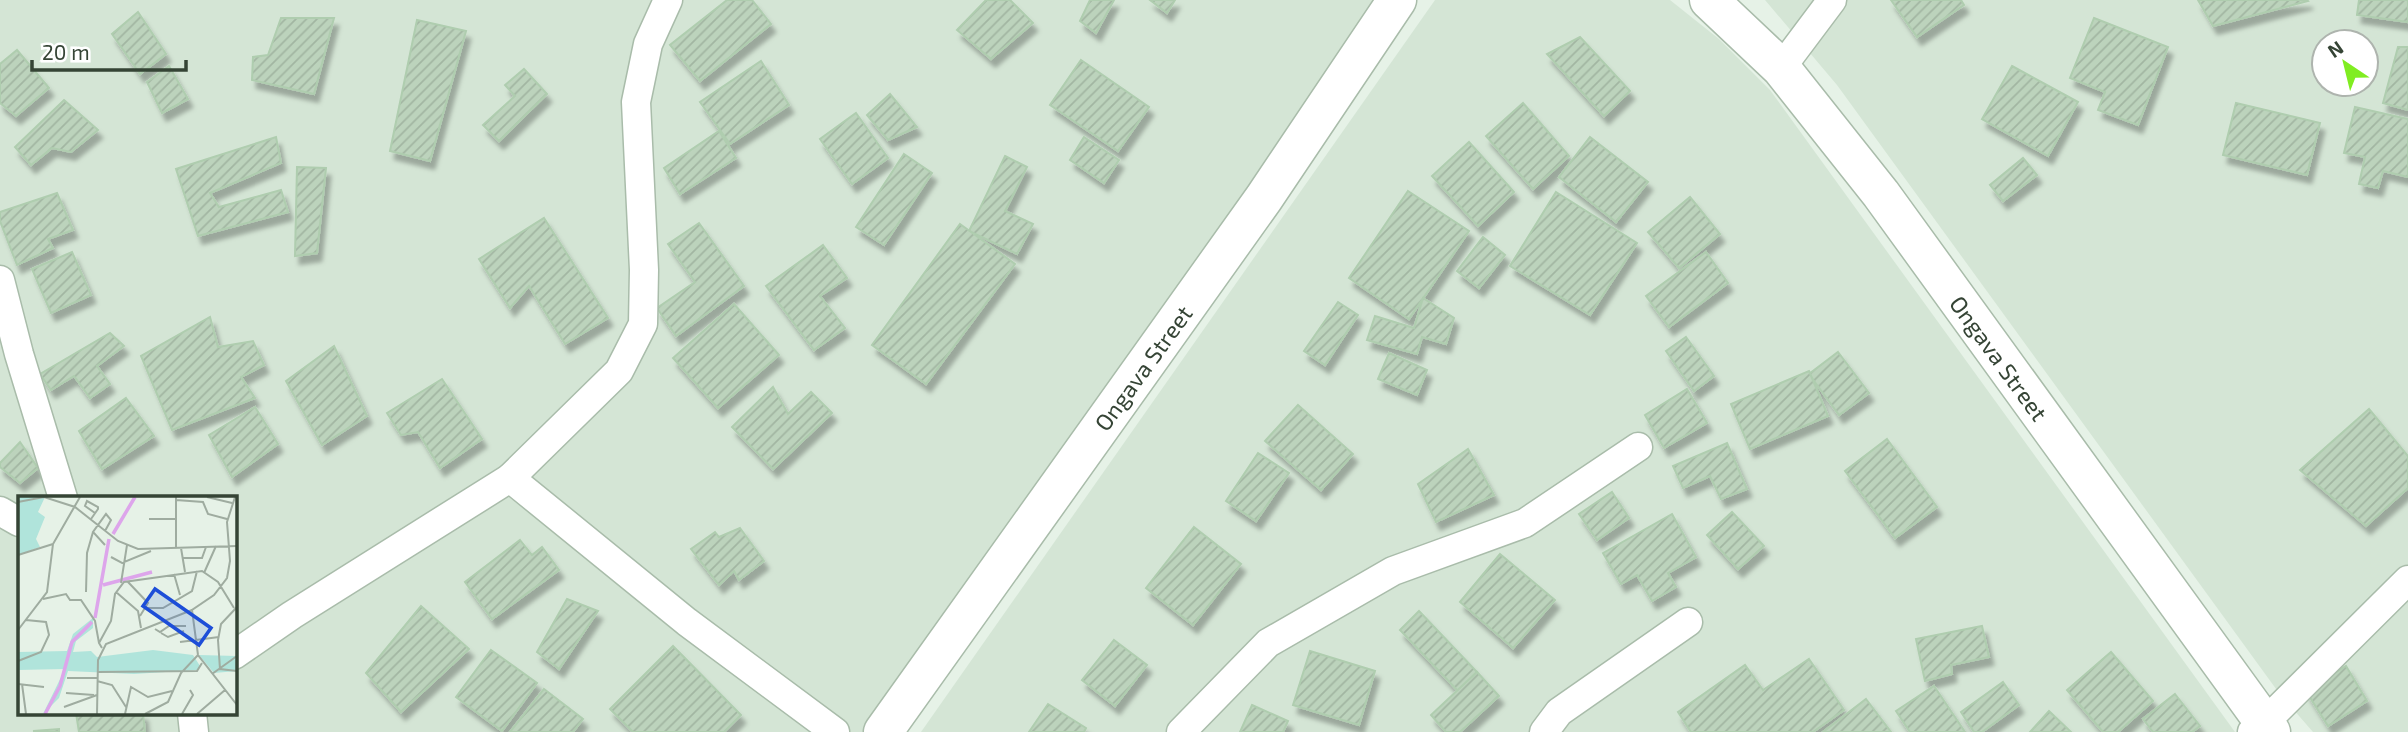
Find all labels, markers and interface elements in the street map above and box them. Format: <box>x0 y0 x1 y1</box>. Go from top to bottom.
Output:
scale bar <box>32 28 186 72</box>
north arrow <box>2310 28 2380 98</box>
text: N <box>2323 35 2347 62</box>
text: 20 m <box>42 39 90 64</box>
street label: Ongava Street <box>1944 290 2054 426</box>
street label: Ongava Street <box>1088 300 1198 436</box>
inset map <box>18 496 236 714</box>

